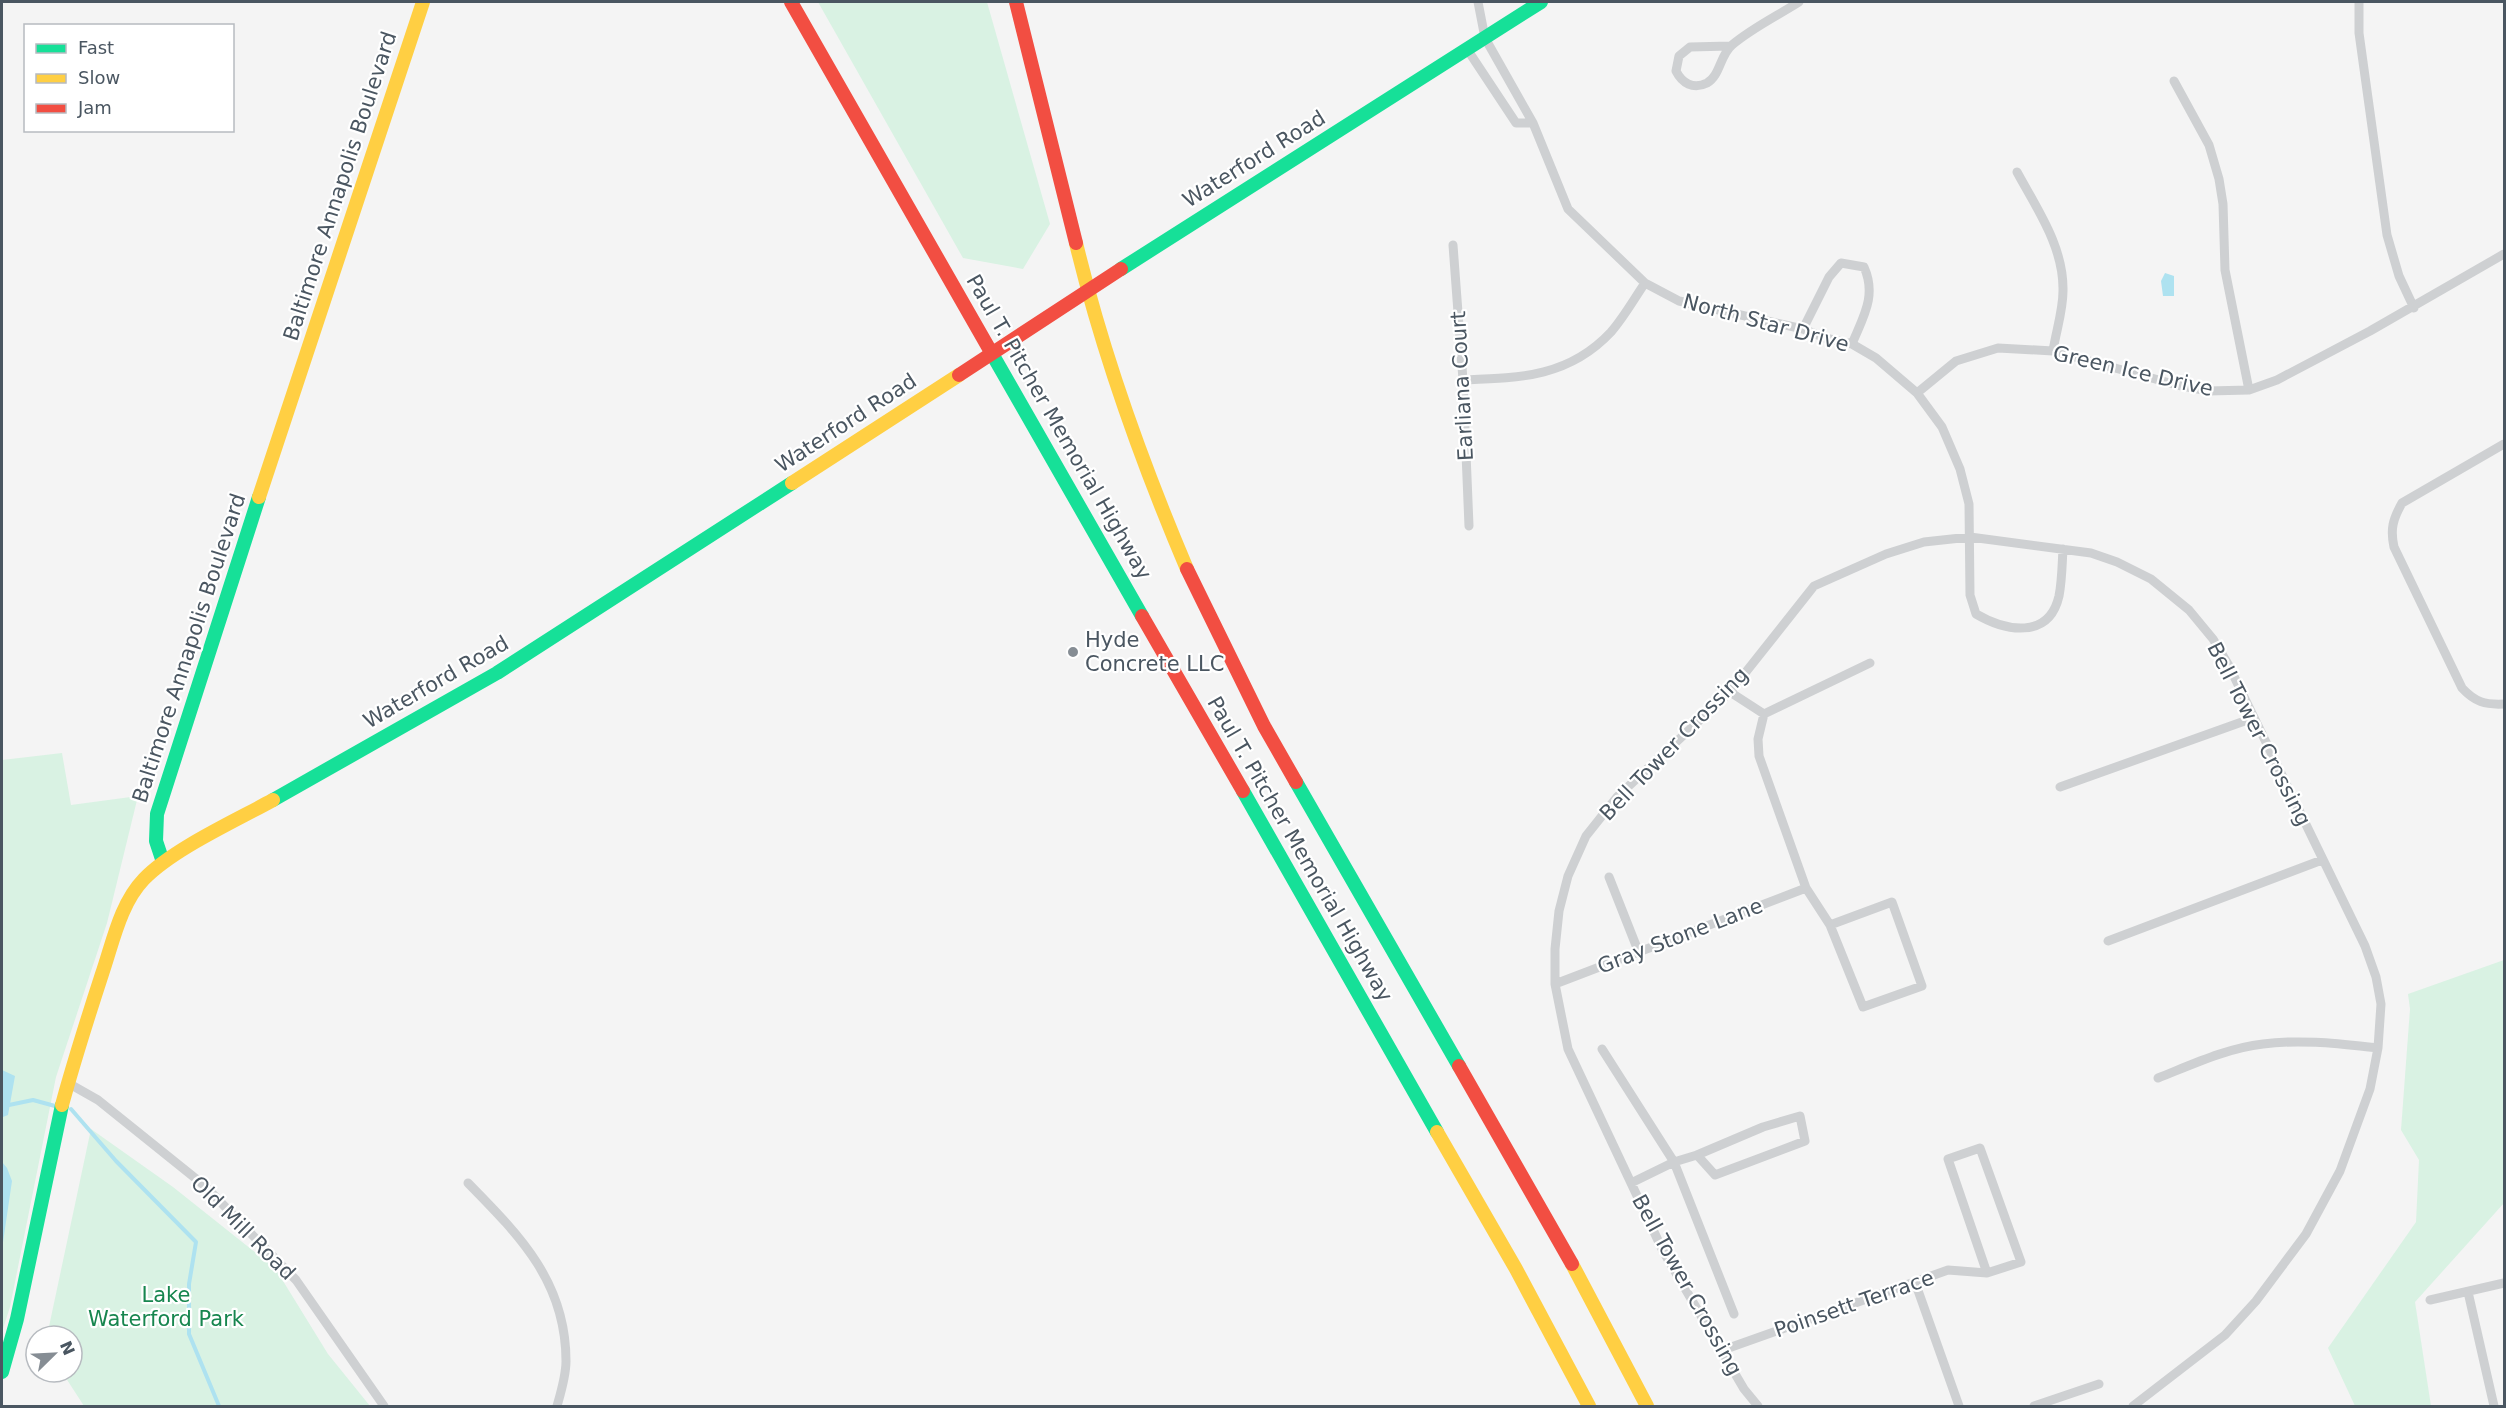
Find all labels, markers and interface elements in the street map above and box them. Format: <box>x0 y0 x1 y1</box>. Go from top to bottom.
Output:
legend <box>24 24 234 132</box>
street label: Baltimore Annapolis Boulevard <box>279 28 401 344</box>
text: Fast <box>78 37 114 58</box>
text: Slow <box>78 67 120 88</box>
text: Jam <box>77 97 112 118</box>
street label: Waterford Road <box>1178 106 1330 212</box>
street label: Paul T. Pitcher Memorial Highway <box>962 270 1156 584</box>
street label: North Star Drive <box>1680 289 1852 357</box>
street label: Earliana Court <box>1446 311 1478 461</box>
street label: Green Ice Drive <box>2051 341 2215 401</box>
street label: Waterford Road <box>771 368 921 478</box>
street label: Baltimore Annapolis Boulevard <box>128 490 250 806</box>
place label: Hyde Concrete LLC <box>1085 628 1224 676</box>
street label: Waterford Road <box>359 631 513 733</box>
street label: Bell Tower Crossing <box>2202 638 2316 830</box>
marker: Hyde Concrete LLC <box>1066 645 1080 659</box>
street label: Bell Tower Crossing <box>1595 663 1753 825</box>
street label: Paul T. Pitcher Memorial Highway <box>1203 692 1397 1006</box>
street label: Gray Stone Lane <box>1594 893 1766 979</box>
street label: Old Mill Road <box>186 1171 300 1285</box>
street label: Bell Tower Crossing <box>1627 1190 1747 1380</box>
street label: Poinsett Terrace <box>1771 1265 1937 1343</box>
park label: Lake Waterford Park <box>88 1283 245 1331</box>
north arrow <box>24 1324 84 1384</box>
text: N <box>56 1338 79 1358</box>

